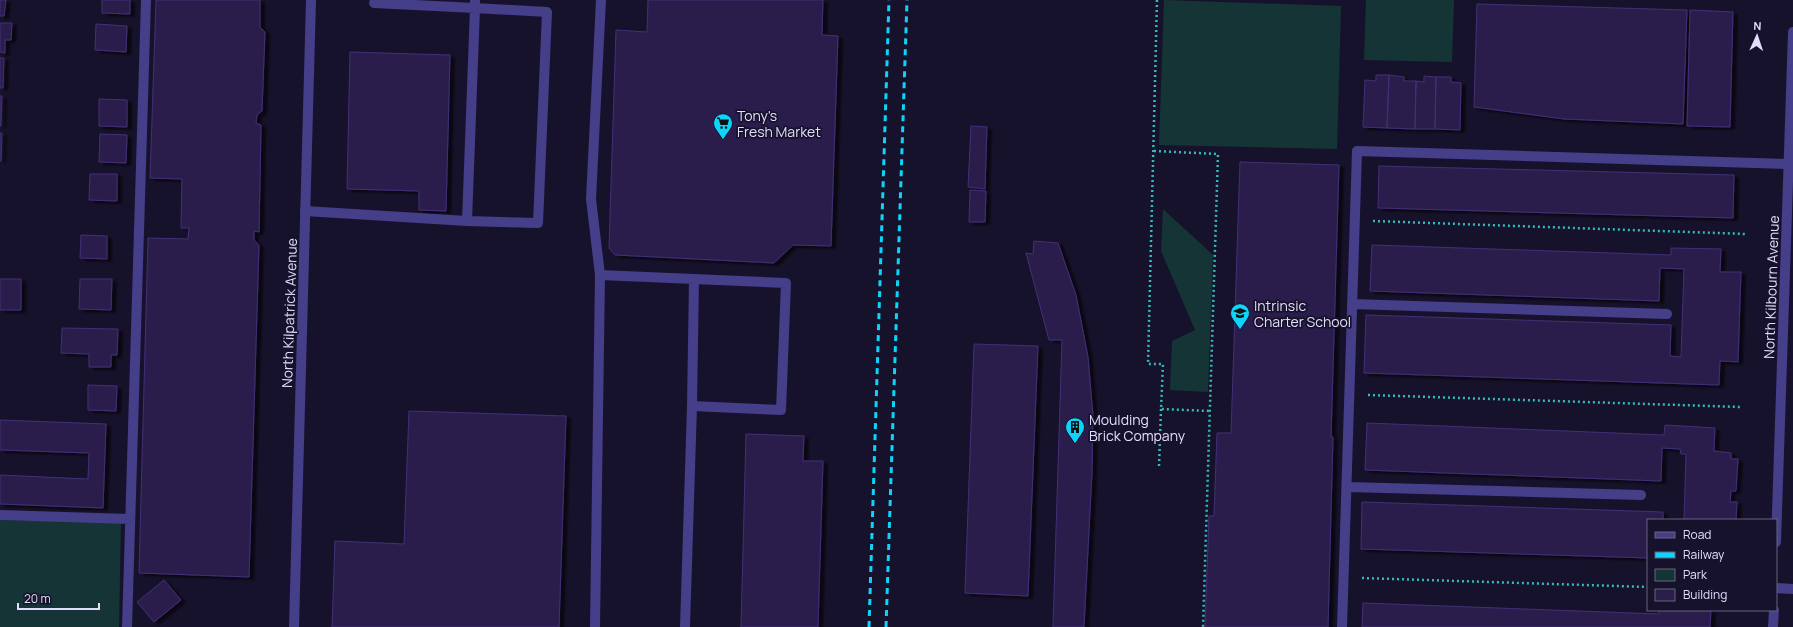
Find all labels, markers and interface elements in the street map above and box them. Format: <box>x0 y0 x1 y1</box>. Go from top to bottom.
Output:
north arrow <box>1737 16 1777 56</box>
text: N <box>1753 18 1762 33</box>
place label: Tony's Fresh Market <box>737 106 821 141</box>
supermarket icon: Tony's Fresh Market <box>712 112 734 140</box>
street label: North Kilbourn Avenue <box>1759 215 1783 359</box>
street label: North Kilpatrick Avenue <box>277 238 301 388</box>
place label: Intrinsic Charter School <box>1254 296 1351 331</box>
school or university icon: Intrinsic Charter School <box>1229 302 1251 330</box>
place label: Moulding Brick Company <box>1089 410 1186 445</box>
building icon: Moulding Brick Company <box>1064 416 1086 444</box>
legend <box>1647 519 1777 611</box>
text: Road <box>1683 526 1711 543</box>
text: Railway <box>1683 546 1725 563</box>
text: Park <box>1683 566 1708 583</box>
scale bar <box>18 585 99 611</box>
text: Building <box>1683 586 1727 603</box>
text: 20 m <box>24 590 51 607</box>

